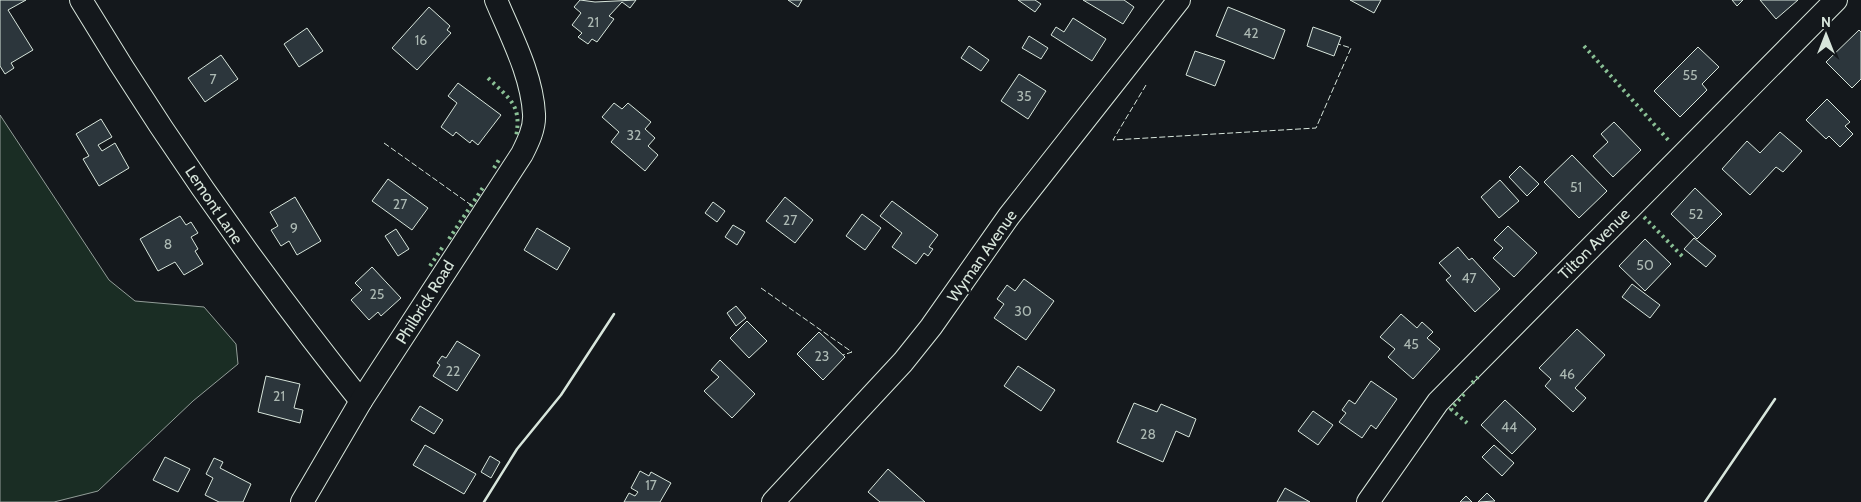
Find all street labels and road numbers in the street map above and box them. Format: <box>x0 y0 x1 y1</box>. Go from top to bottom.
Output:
street label: Lemont Lane <box>181 163 247 247</box>
street label: Tilton Avenue <box>1554 204 1634 284</box>
street label: Wyman Avenue <box>943 206 1021 306</box>
street label: Philbrick Road <box>392 257 458 347</box>

